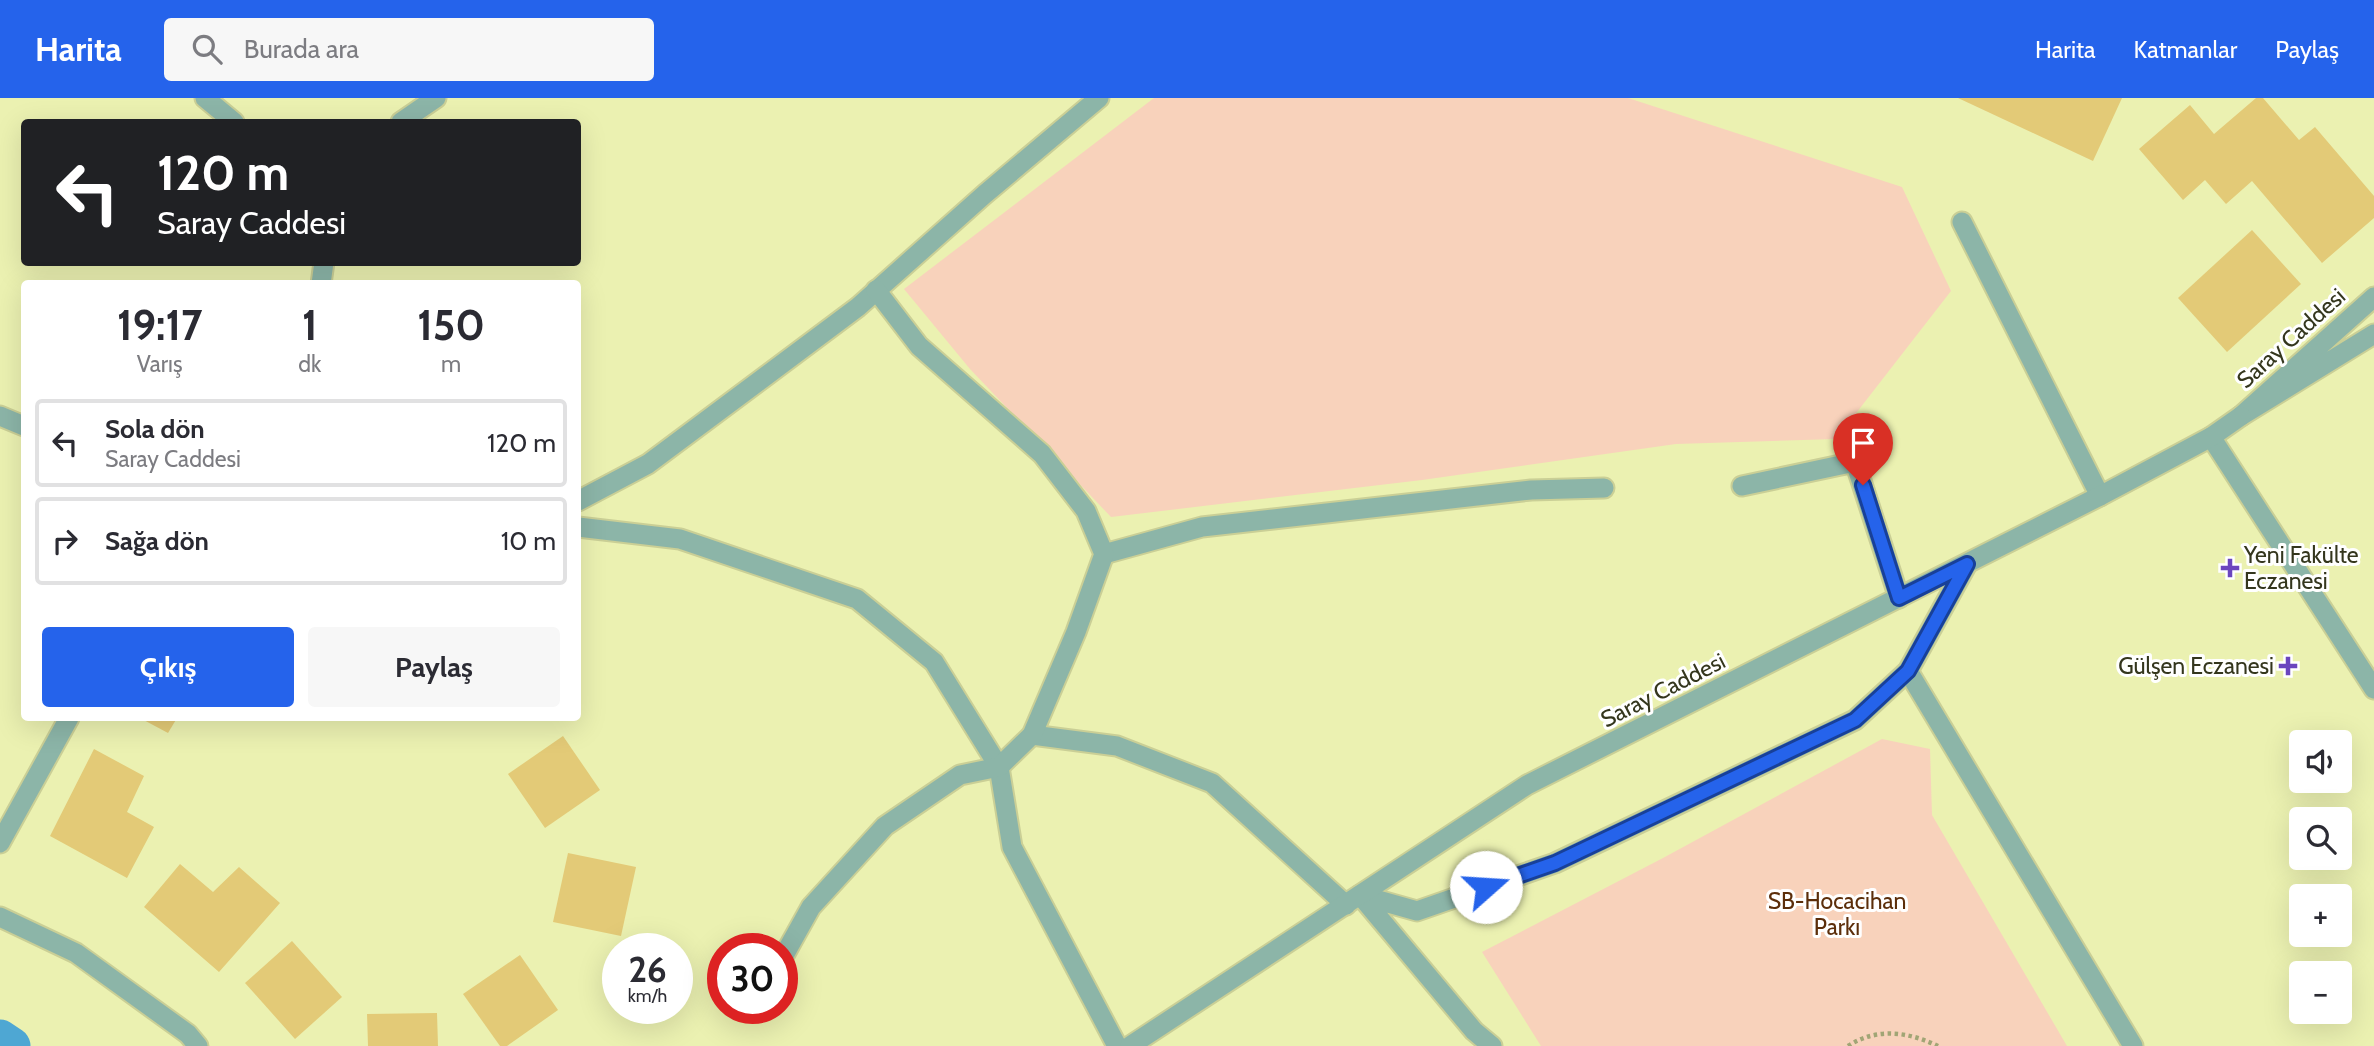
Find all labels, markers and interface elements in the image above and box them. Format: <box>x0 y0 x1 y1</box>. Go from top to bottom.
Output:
search box <box>164 18 654 81</box>
text: Harita <box>35 29 122 69</box>
icon: search <box>188 30 226 68</box>
text: Burada ara <box>244 33 359 65</box>
text: Harita <box>2035 35 2096 64</box>
text: Katmanlar <box>2134 35 2237 64</box>
text: Paylaş <box>2275 35 2339 64</box>
text: 120 m <box>157 143 289 202</box>
icon: left <box>42 147 133 238</box>
text: Saray Caddesi <box>157 203 346 242</box>
street label: Saray Caddesi <box>2231 282 2351 394</box>
text: 19:17 <box>117 299 202 351</box>
text: 1 <box>302 299 318 351</box>
text: 150 <box>417 299 485 351</box>
text: Varış <box>137 350 183 378</box>
text: dk <box>298 350 321 378</box>
text: m <box>441 350 461 378</box>
text: Sola dön <box>105 413 205 445</box>
pin <box>1833 413 1893 485</box>
icon: left <box>46 424 84 462</box>
icon: arrive <box>1844 424 1882 462</box>
text: 120 m <box>487 427 556 459</box>
text: Saray Caddesi <box>105 445 241 473</box>
icon: right <box>46 522 84 560</box>
text: Sağa dön <box>105 525 209 557</box>
text: 10 m <box>501 525 556 557</box>
place label: Yeni Fakülte Eczanesi <box>2243 541 2359 595</box>
marker: Yeni Fakülte Eczanesi <box>2222 560 2238 576</box>
button: Çıkış <box>42 627 294 707</box>
button: Paylaş <box>308 627 560 707</box>
street label: Saray Caddesi <box>1596 647 1730 733</box>
place label: Gülşen Eczanesi <box>2118 652 2274 680</box>
marker: Gülşen Eczanesi <box>2280 658 2296 674</box>
map controls <box>2289 730 2352 1024</box>
button: sound <box>2289 730 2352 793</box>
button: search <box>2289 807 2352 870</box>
position arrow <box>1449 850 1523 924</box>
button: + <box>2289 884 2352 947</box>
park label: SB-Hocacihan Parkı <box>1768 887 1906 941</box>
speed limit sign: 30 <box>707 933 798 1024</box>
text: 26 <box>628 948 667 991</box>
button: − <box>2289 961 2352 1024</box>
text: km/h <box>628 985 667 1007</box>

